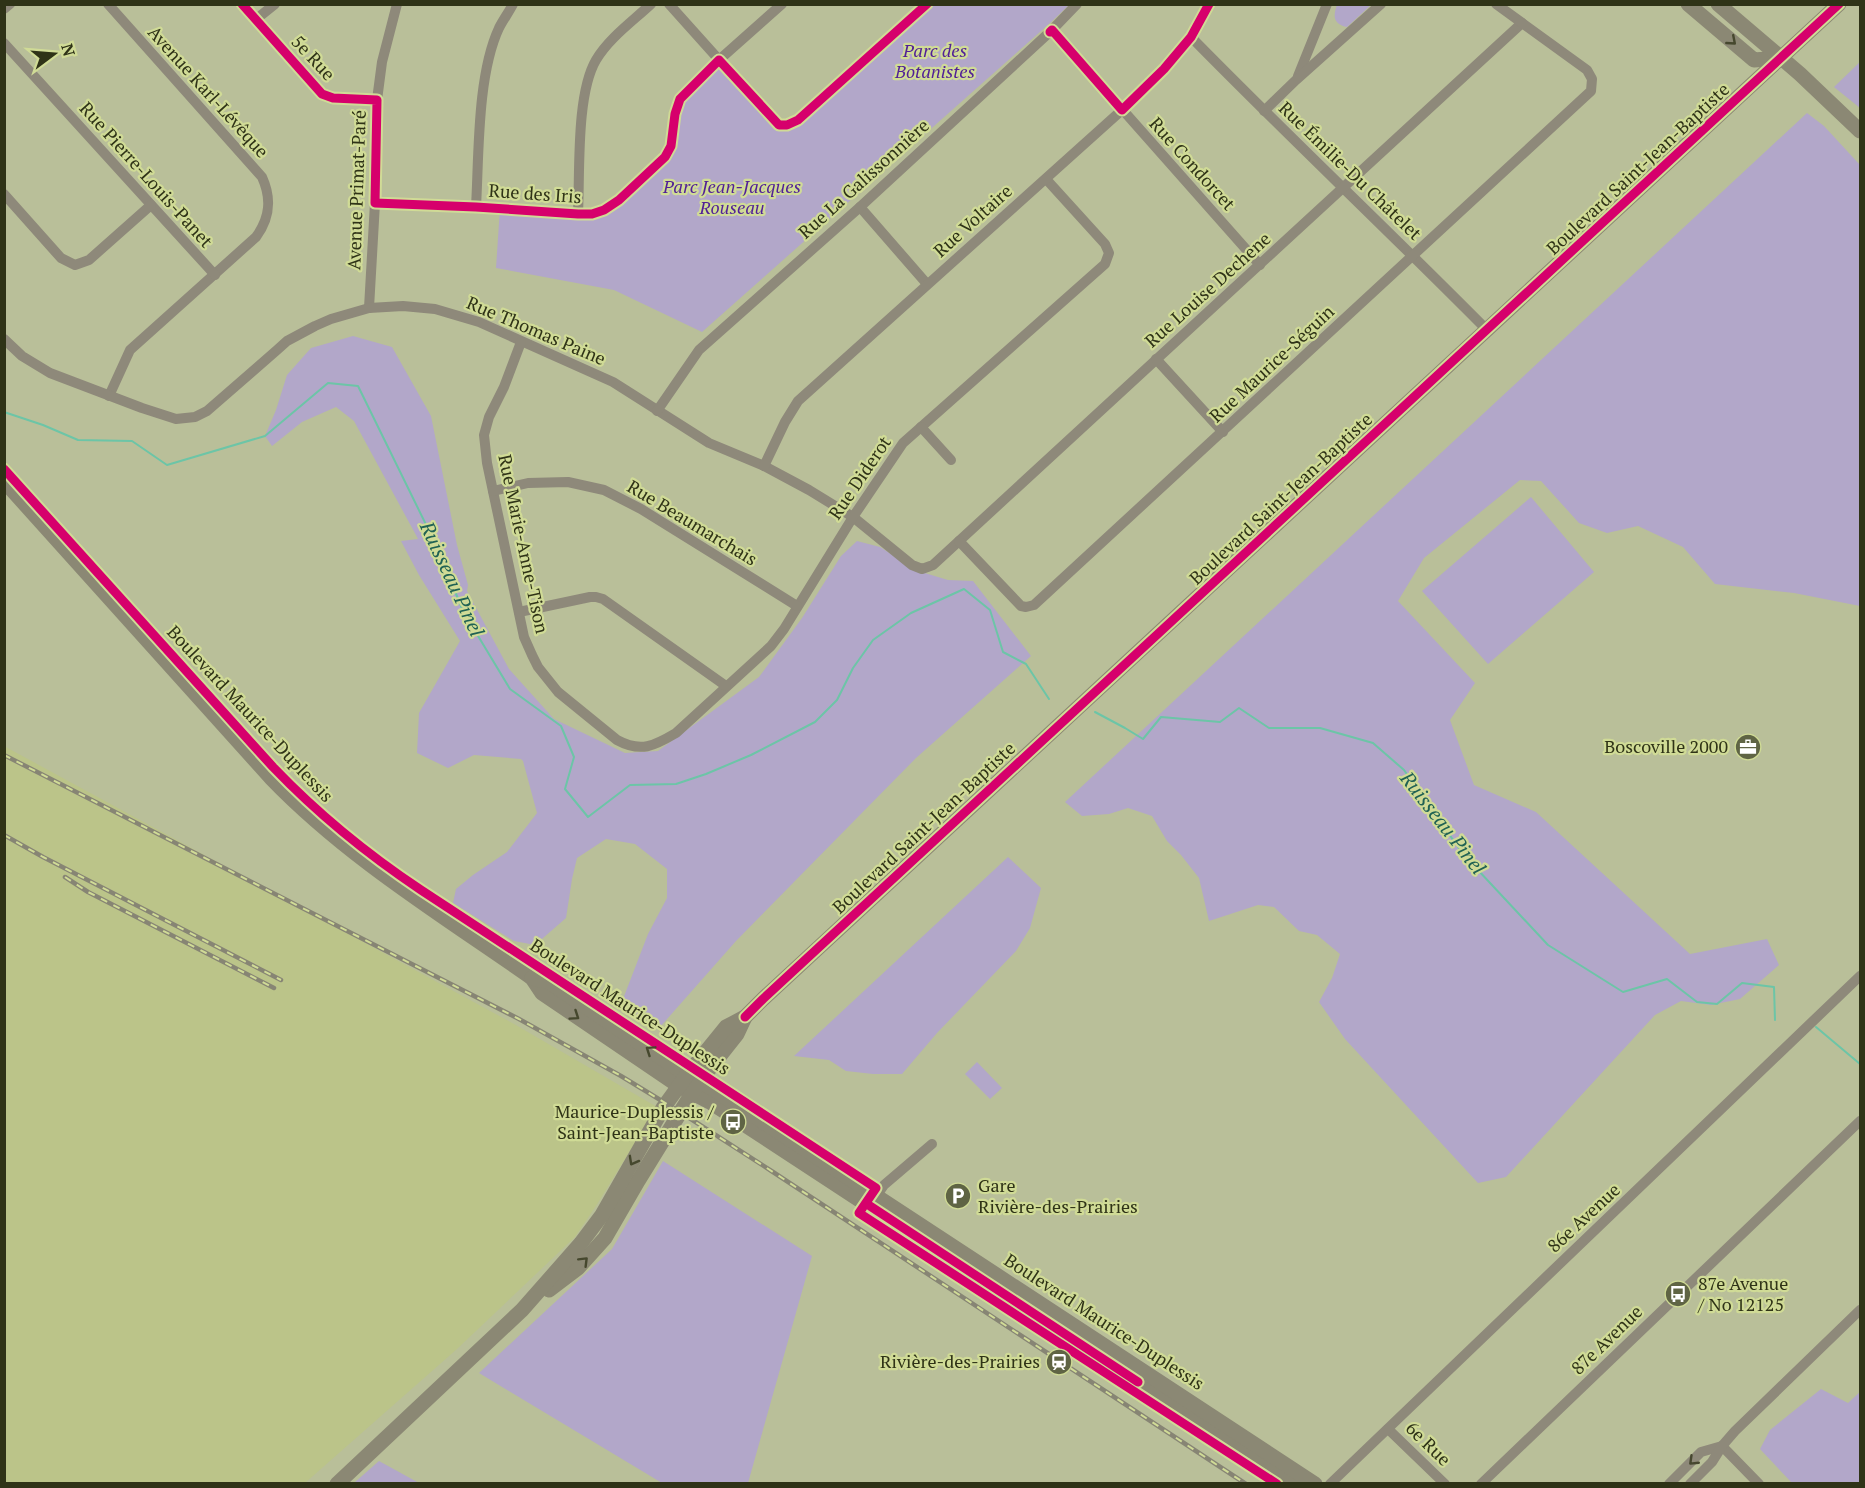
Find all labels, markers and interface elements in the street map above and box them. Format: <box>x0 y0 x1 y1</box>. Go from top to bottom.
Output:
street label: Avenue Karl-Lévêque <box>143 20 274 162</box>
north arrow <box>24 24 84 84</box>
street label: 5e Rue <box>287 29 341 85</box>
one-way arrow <box>1725 33 1736 44</box>
park label: Parc des Botanistes <box>894 38 975 83</box>
text: N <box>56 41 81 59</box>
street label: Boulevard Saint-Jean-Baptiste <box>1541 77 1734 260</box>
street label: Rue Pierre-Louis-Panet <box>75 96 219 253</box>
street label: Rue Émilie-Du Châtelet <box>1274 96 1428 245</box>
street label: Avenue Primat-Paré <box>341 109 371 271</box>
street label: Rue Condorcet <box>1144 112 1241 215</box>
street label: Rue La Galissonnière <box>793 113 934 243</box>
park label: Parc Jean-Jacques Rouseau <box>662 174 801 219</box>
street label: Rue des Iris <box>488 178 582 208</box>
street label: Rue Voltaire <box>928 179 1017 262</box>
street label: Rue Louise Dechene <box>1139 226 1275 352</box>
street label: Rue Thomas Paine <box>463 290 609 370</box>
street label: Rue Maurice-Séguin <box>1204 299 1339 427</box>
street label: Boulevard Saint-Jean-Baptiste <box>1184 407 1377 590</box>
street label: Rue Diderot <box>822 431 896 524</box>
street label: Rue Marie-Anne-Tison <box>493 452 555 636</box>
street label: Rue Beaumarchais <box>623 474 762 570</box>
water label: Ruisseau Pinel <box>414 516 491 641</box>
street label: Boulevard Maurice-Duplessis <box>162 620 339 807</box>
office icon: Boscoville 2000 <box>1733 732 1763 762</box>
place label: Boscoville 2000 <box>1604 734 1728 758</box>
street label: Boulevard Saint-Jean-Baptiste <box>827 736 1020 919</box>
water label: Ruisseau Pinel <box>1394 765 1492 880</box>
street label: Boulevard Maurice-Duplessis <box>526 932 735 1080</box>
one-way arrow <box>568 1009 579 1020</box>
one-way arrow <box>646 1045 656 1057</box>
place label: Maurice-Duplessis / Saint-Jean-Baptiste <box>555 1099 715 1144</box>
bus stop icon: Maurice-Duplessis / Saint-Jean-Baptiste <box>718 1107 748 1137</box>
one-way arrow <box>629 1154 640 1165</box>
place label: Gare Rivière-des-Prairies <box>978 1173 1138 1218</box>
street label: 86e Avenue <box>1542 1177 1625 1257</box>
parking icon: Gare Rivière-des-Prairies <box>943 1181 973 1211</box>
street label: Boulevard Maurice-Duplessis <box>1000 1247 1209 1395</box>
one-way arrow <box>577 1258 588 1269</box>
place label: 87e Avenue / No 12125 <box>1697 1271 1788 1316</box>
bus stop icon: 87e Avenue / No 12125 <box>1663 1279 1693 1309</box>
street label: 87e Avenue <box>1566 1299 1647 1379</box>
station icon: Rivière-des-Prairies <box>1044 1347 1074 1377</box>
place label: Rivière-des-Prairies <box>880 1349 1040 1373</box>
street label: 6e Rue <box>1401 1416 1456 1471</box>
one-way arrow <box>1689 1453 1700 1464</box>

